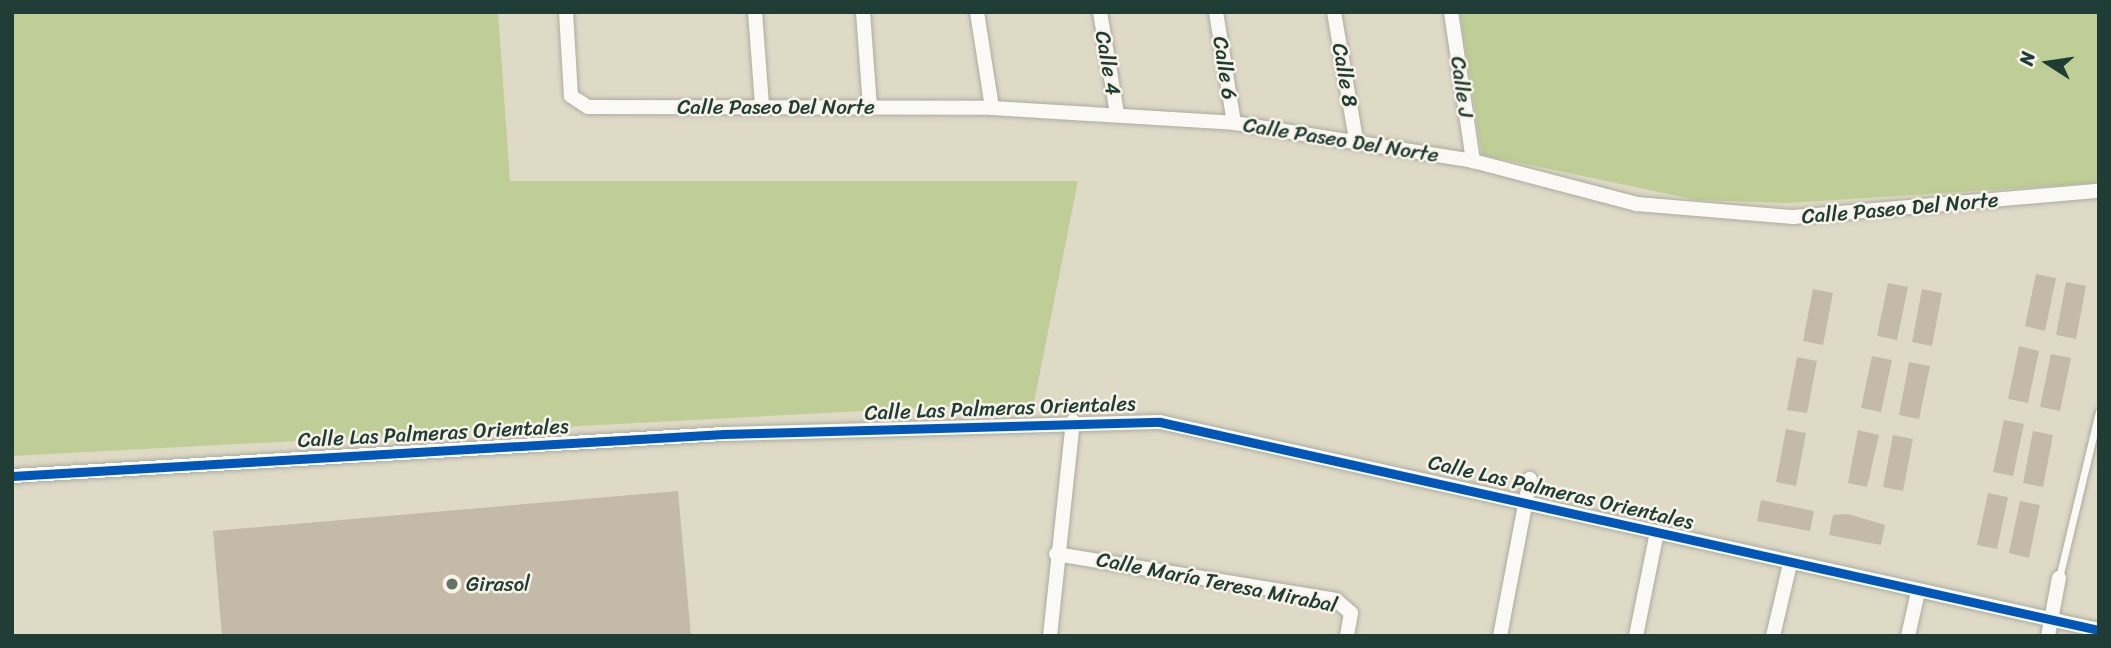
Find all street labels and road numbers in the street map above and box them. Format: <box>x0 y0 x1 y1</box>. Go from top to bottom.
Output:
street label: Calle 4 <box>1090 29 1126 97</box>
street label: Calle 6 <box>1208 35 1242 101</box>
street label: Calle 8 <box>1327 41 1363 109</box>
street label: Calle J <box>1445 55 1479 119</box>
street label: Calle Paseo Del Norte <box>676 94 876 120</box>
street label: Calle Paseo Del Norte <box>1240 112 1442 168</box>
street label: Calle Paseo Del Norte <box>1799 187 2001 229</box>
street label: Calle Las Palmeras Orientales <box>863 391 1137 425</box>
street label: Calle Las Palmeras Orientales <box>296 413 570 453</box>
street label: Calle Las Palmeras Orientales <box>1425 449 1697 535</box>
street label: Calle María Teresa Mirabal <box>1094 546 1340 618</box>

